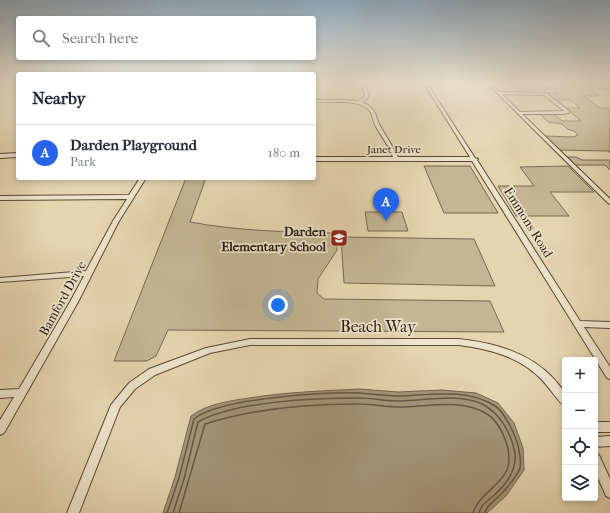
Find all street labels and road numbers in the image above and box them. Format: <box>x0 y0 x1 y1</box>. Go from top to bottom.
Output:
street label: Janet Drive <box>366 143 422 156</box>
street label: Emmons Road <box>501 184 557 261</box>
street label: Bamford Drive <box>36 258 89 338</box>
street label: Beach Way <box>340 317 416 336</box>

